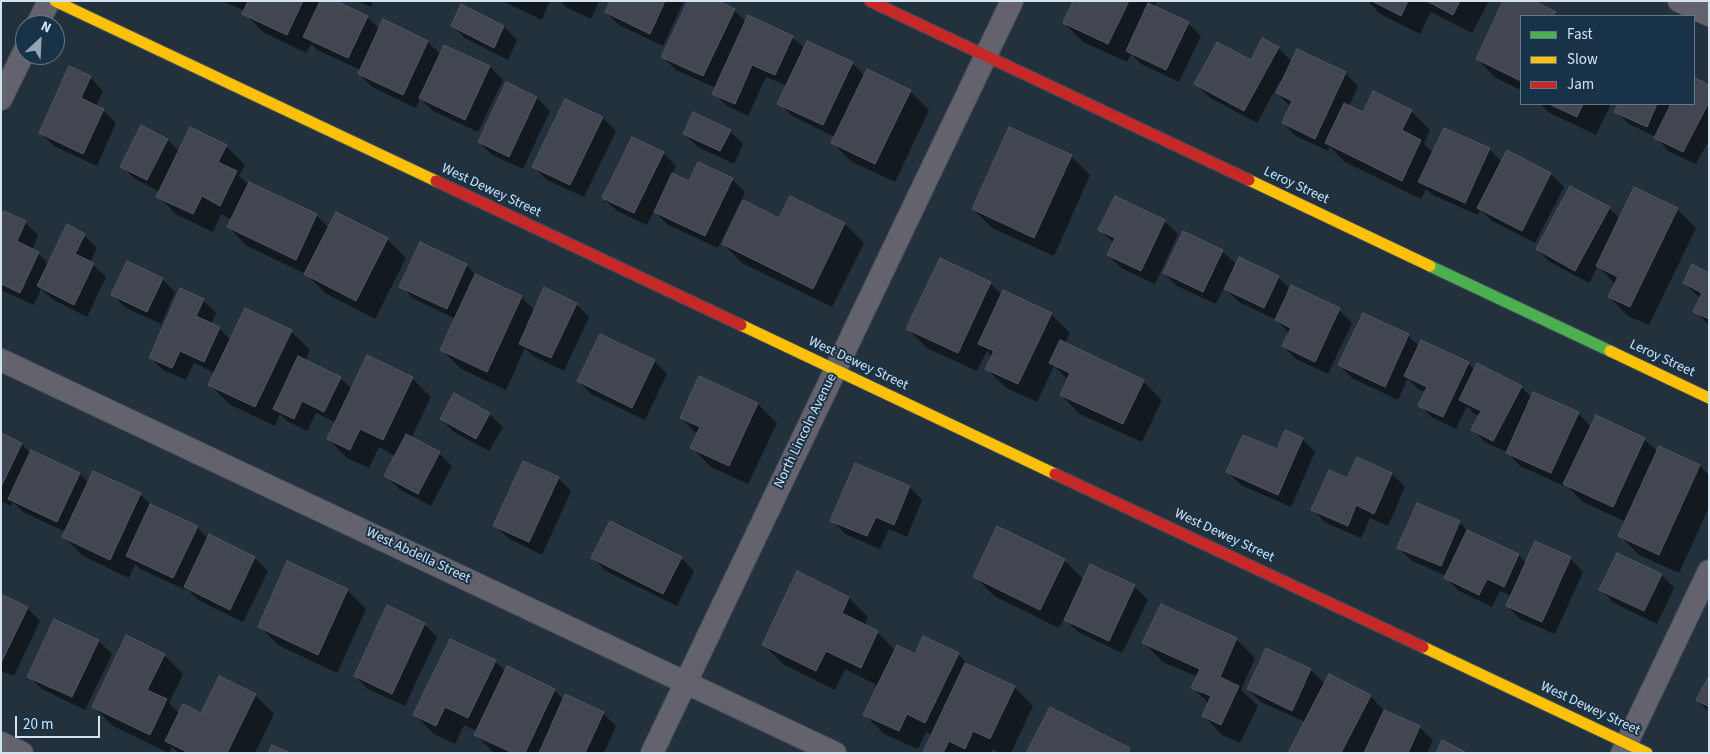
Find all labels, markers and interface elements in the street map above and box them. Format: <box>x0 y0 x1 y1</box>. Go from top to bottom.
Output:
north arrow <box>15 15 65 65</box>
legend <box>1520 15 1695 105</box>
text: N <box>37 16 54 38</box>
text: Fast <box>1567 24 1593 45</box>
text: Slow <box>1567 49 1598 70</box>
text: Jam <box>1567 74 1594 95</box>
street label: West Dewey Street <box>438 161 544 221</box>
street label: Leroy Street <box>1261 164 1331 208</box>
street label: West Dewey Street <box>805 334 911 394</box>
street label: Leroy Street <box>1627 337 1697 381</box>
street label: North Lincoln Avenue <box>771 371 841 491</box>
street label: West Dewey Street <box>1171 506 1277 566</box>
street label: West Abdella Street <box>363 524 473 588</box>
street label: West Dewey Street <box>1537 679 1643 739</box>
scale bar <box>18 706 102 738</box>
text: 20 m <box>23 714 53 735</box>

